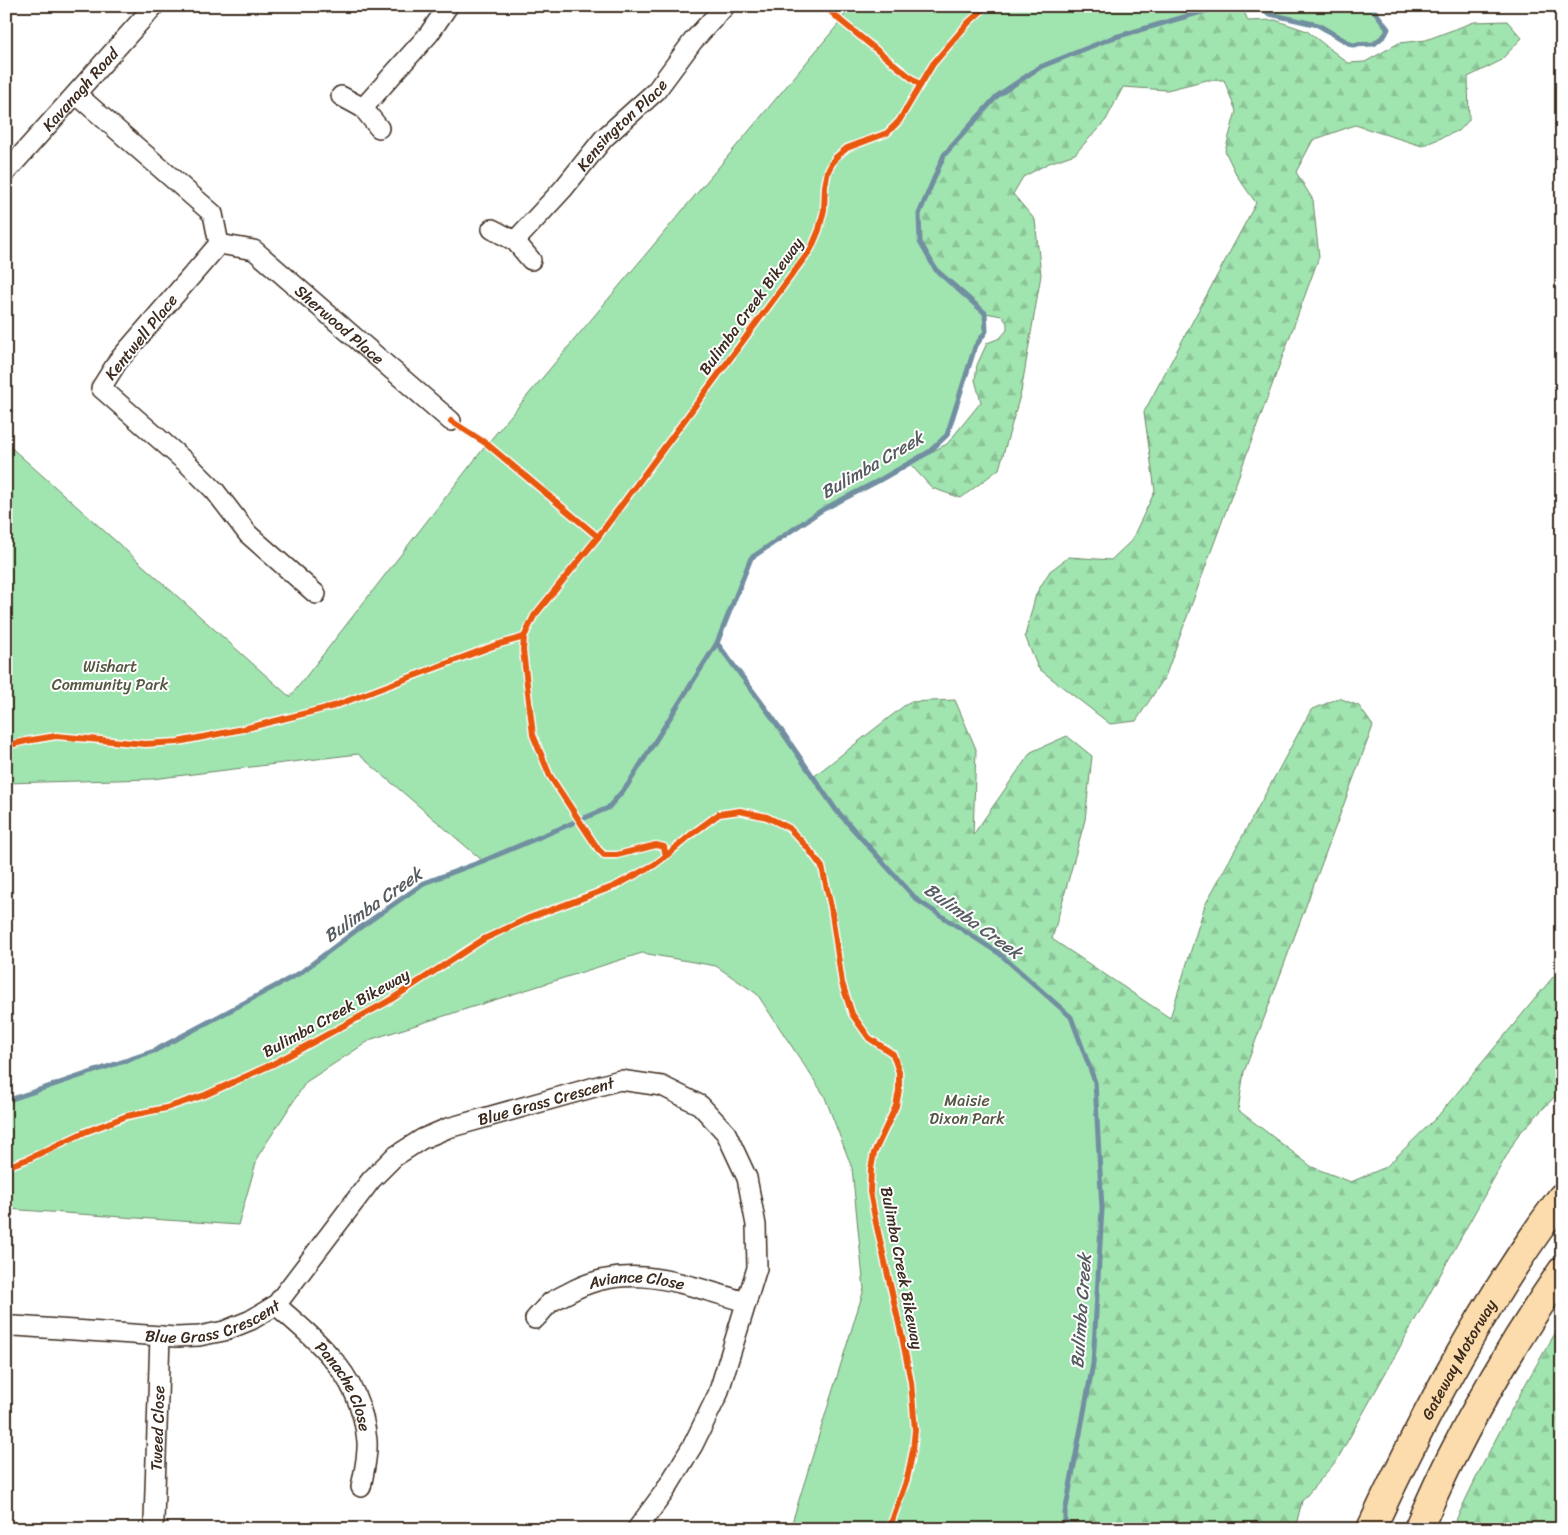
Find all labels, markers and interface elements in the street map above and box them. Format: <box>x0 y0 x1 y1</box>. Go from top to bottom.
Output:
street label: Kavanagh Road <box>34 39 127 138</box>
street label: Kensington Place <box>568 72 675 177</box>
street label: Bulimba Creek Bikeway <box>691 230 812 381</box>
street label: Sherwood Place <box>288 277 391 372</box>
street label: Kentwell Place <box>97 287 185 387</box>
water label: Bulimba Creek <box>814 421 932 508</box>
park label: Wishart Community Park <box>52 652 169 699</box>
water label: Bulimba Creek <box>317 858 431 951</box>
water label: Bulimba Creek <box>917 874 1031 969</box>
street label: Bulimba Creek Bikeway <box>257 960 416 1066</box>
street label: Blue Grass Crescent <box>474 1068 618 1134</box>
park label: Maisie Dixon Park <box>929 1086 1005 1133</box>
street label: Bulimba Creek Bikeway <box>872 1184 932 1352</box>
water label: Bulimba Creek <box>1061 1250 1101 1369</box>
street label: Aviance Close <box>584 1262 688 1298</box>
street label: Blue Grass Crescent <box>144 1291 286 1352</box>
street label: Gateway Motorway <box>1413 1292 1505 1425</box>
street label: Panache Close <box>308 1334 380 1434</box>
street label: Tweed Close <box>141 1385 173 1471</box>

